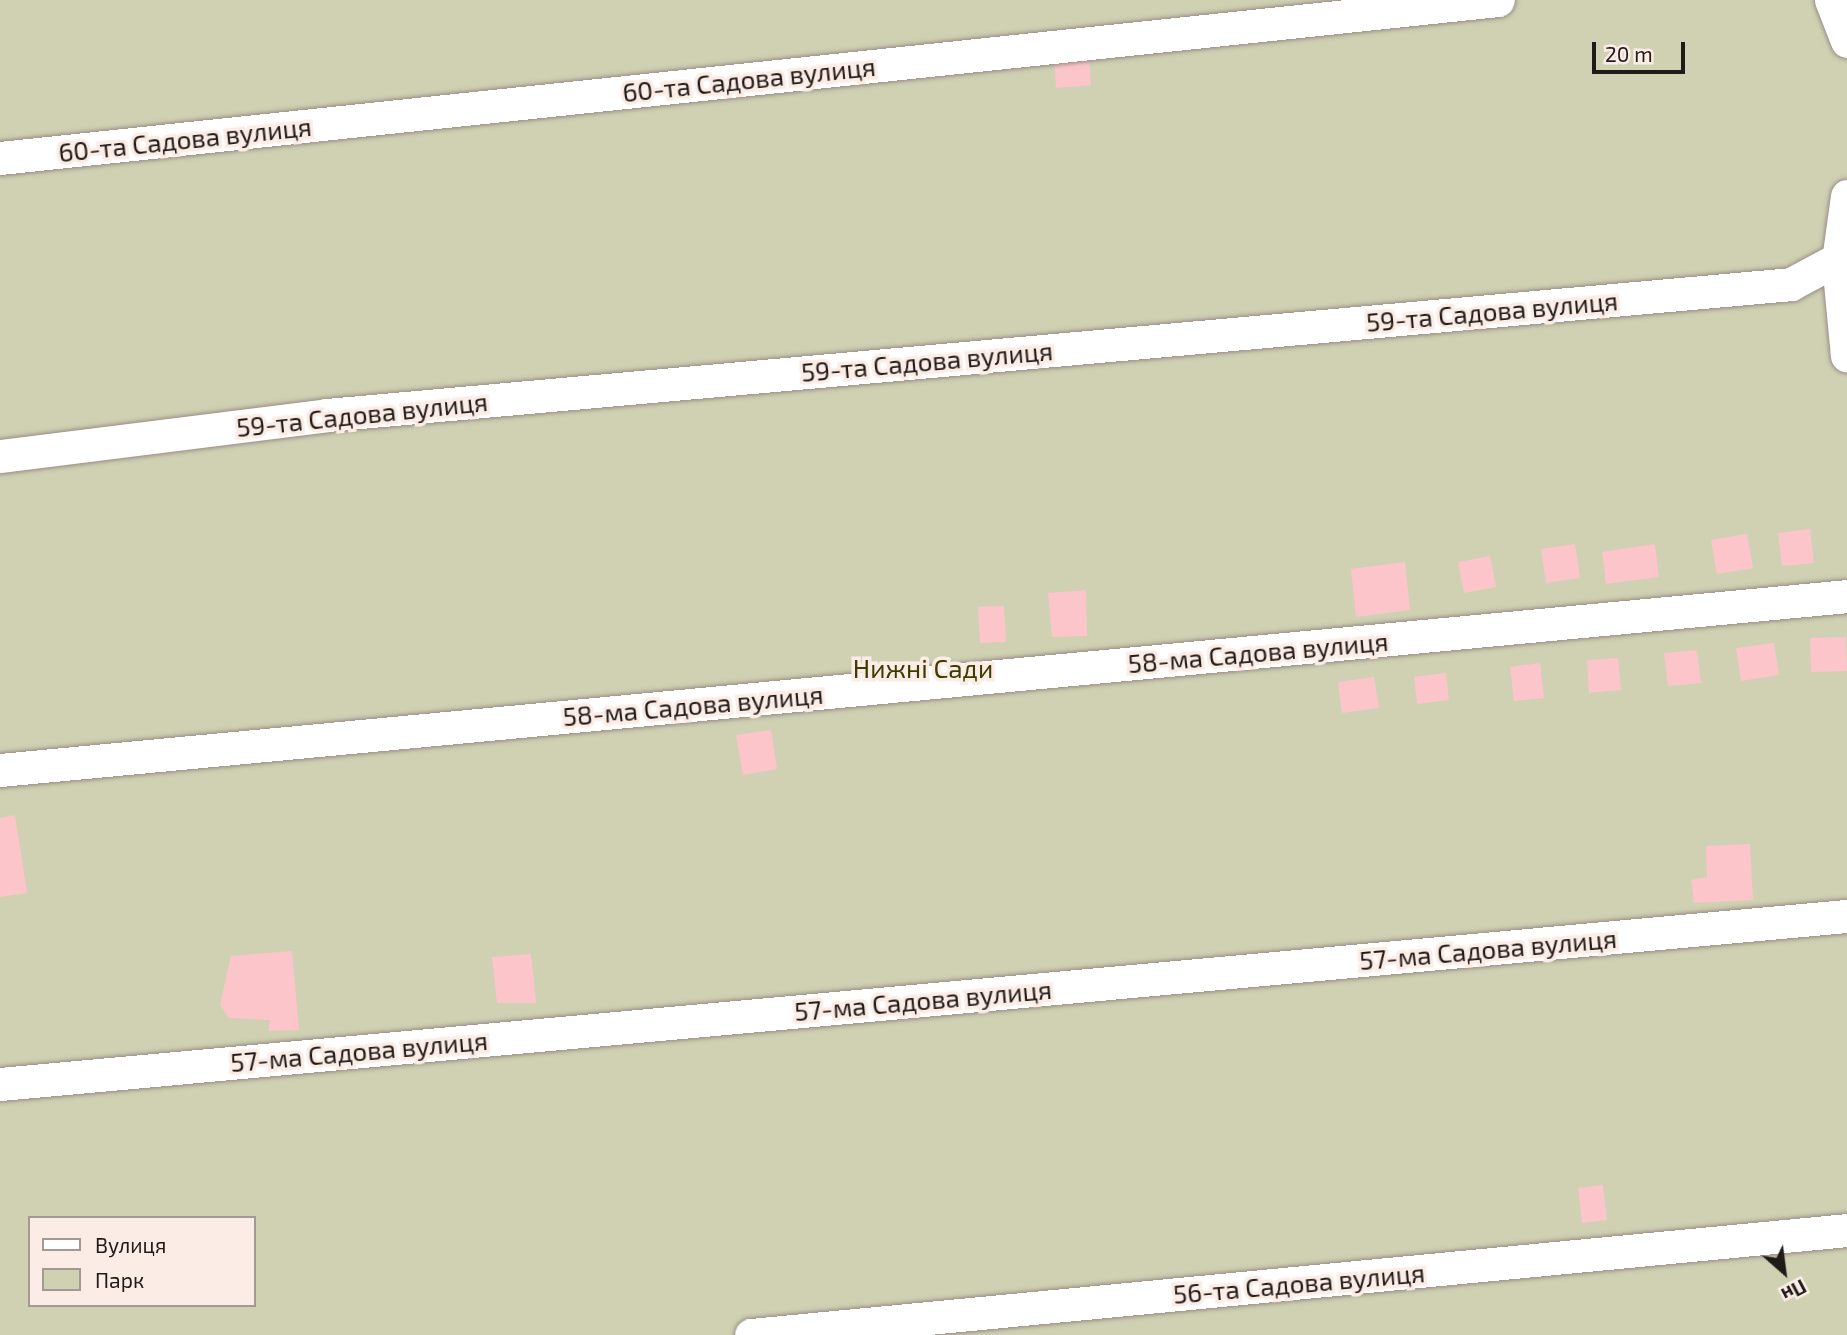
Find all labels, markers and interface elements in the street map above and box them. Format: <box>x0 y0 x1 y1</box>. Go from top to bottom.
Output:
scale bar <box>1595 28 1688 72</box>
text: 20 m <box>1605 41 1653 66</box>
street label: 60-та Садова вулиця <box>621 50 877 108</box>
street label: 60-та Садова вулиця <box>57 110 313 168</box>
street label: 59-та Садова вулиця <box>1365 284 1619 338</box>
street label: 59-та Садова вулиця <box>800 334 1054 388</box>
street label: 59-та Садова вулиця <box>235 385 489 443</box>
street label: 58-ма Садова вулиця <box>1126 625 1390 679</box>
park label: Нижні Сади <box>853 652 993 684</box>
street label: 58-ма Садова вулиця <box>561 678 825 732</box>
street label: 57-ма Садова вулиця <box>1358 922 1618 976</box>
street label: 57-ма Садова вулиця <box>793 973 1053 1027</box>
street label: 57-ма Садова вулиця <box>229 1024 489 1078</box>
legend <box>28 1216 256 1307</box>
text: Вулиця <box>95 1232 166 1257</box>
north arrow <box>1749 1237 1819 1307</box>
street label: 56-та Садова вулиця <box>1172 1256 1426 1310</box>
text: Парк <box>95 1267 144 1292</box>
text: Пн <box>1778 1275 1810 1307</box>

